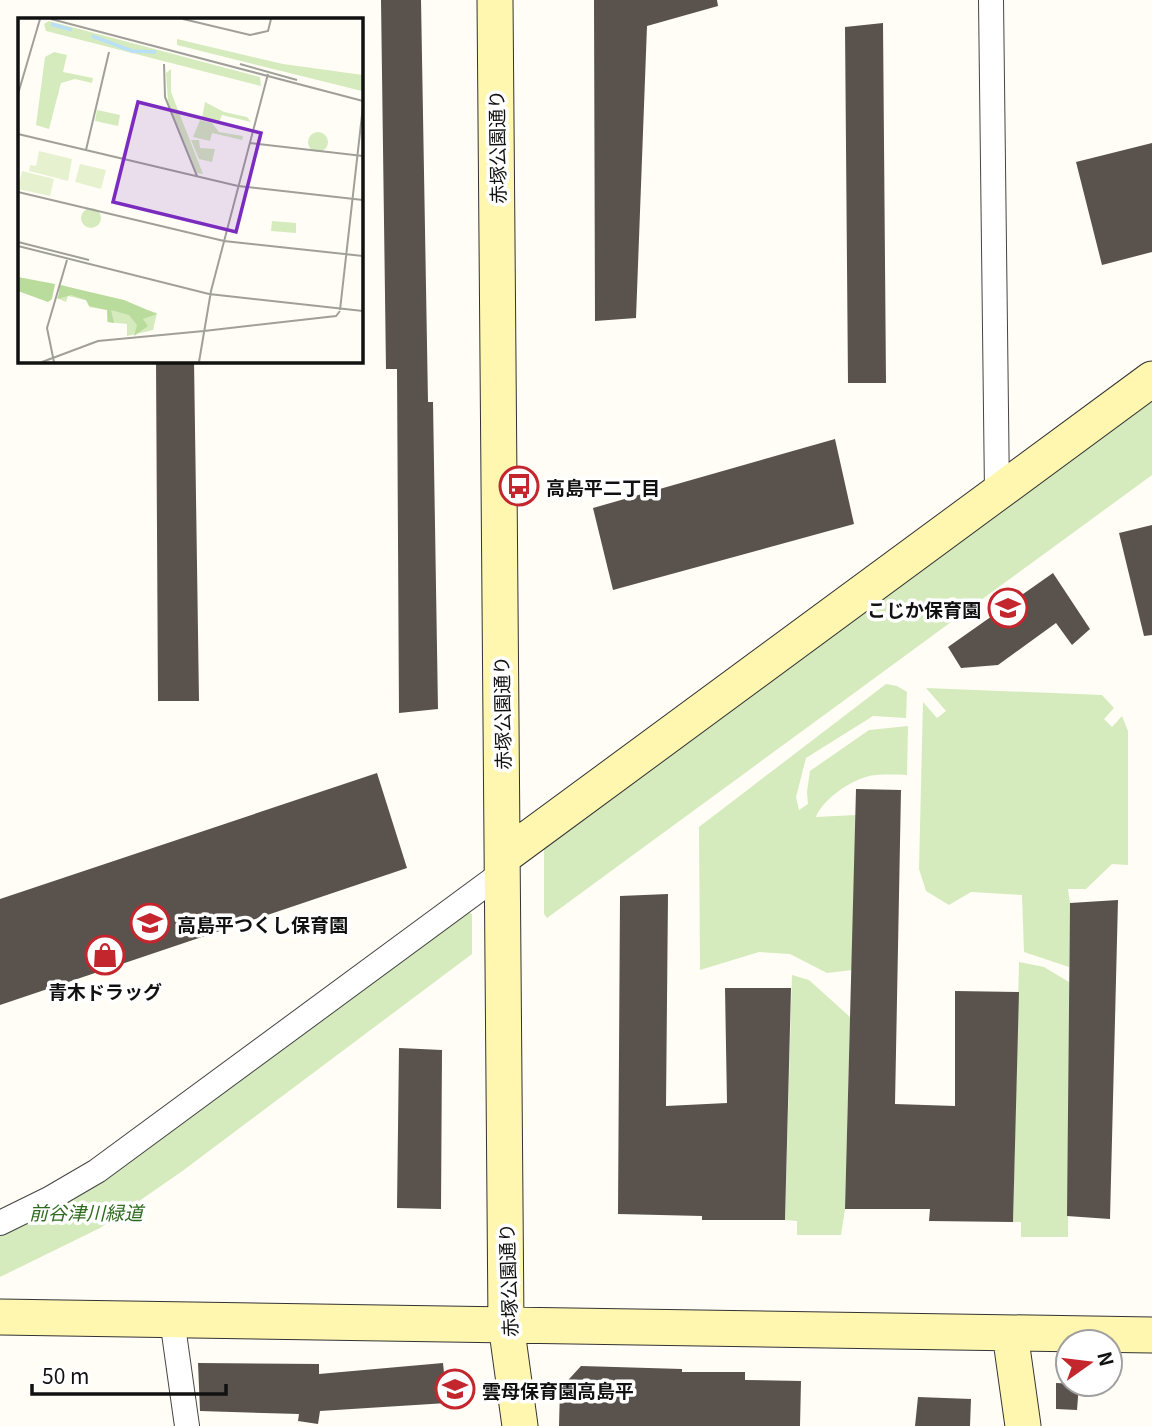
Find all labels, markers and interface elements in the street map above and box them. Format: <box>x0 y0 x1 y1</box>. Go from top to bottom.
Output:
inset map <box>18 18 362 362</box>
street label: 赤塚公園通り <box>482 90 510 204</box>
bus stop icon: 高島平二丁目 <box>498 465 540 507</box>
place label: 高島平二丁目 <box>546 473 660 500</box>
school or university icon: こじか保育園 <box>987 587 1029 629</box>
place label: こじか保育園 <box>867 595 981 622</box>
street label: 赤塚公園通り <box>487 656 515 770</box>
school or university icon: 高島平つくし保育園 <box>129 902 171 944</box>
place label: 高島平つくし保育園 <box>177 910 348 937</box>
shop icon: 青木ドラッグ <box>84 934 126 976</box>
place label: 青木ドラッグ <box>48 977 162 1004</box>
park label: 前谷津川緑道 <box>29 1198 146 1225</box>
street label: 赤塚公園通り <box>492 1223 522 1337</box>
north arrow <box>1054 1328 1124 1398</box>
text: N <box>1092 1348 1122 1369</box>
scale bar <box>32 1352 226 1396</box>
text: 50 m <box>42 1360 89 1390</box>
school or university icon: 雲母保育園高島平 <box>434 1368 476 1410</box>
place label: 雲母保育園高島平 <box>482 1376 634 1403</box>

